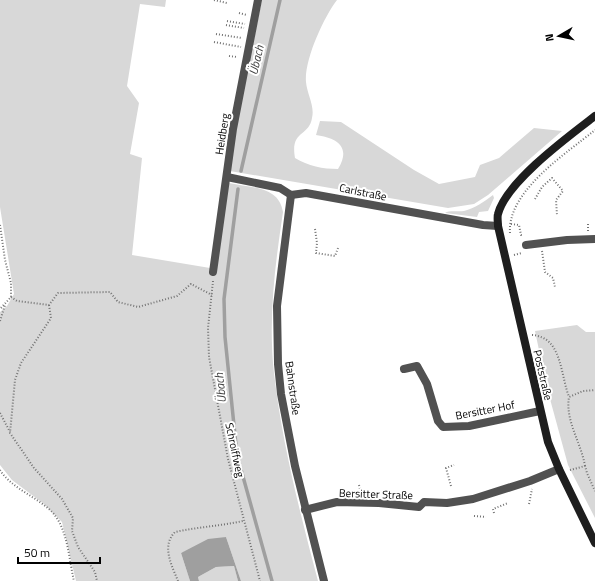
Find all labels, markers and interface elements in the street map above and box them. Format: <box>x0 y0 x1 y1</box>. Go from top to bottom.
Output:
north arrow <box>539 16 579 56</box>
text: N <box>541 33 558 43</box>
water label: Übach <box>243 42 269 77</box>
street label: Heidberg <box>211 112 233 156</box>
street label: Carlstraße <box>338 180 389 205</box>
street label: Poststraße <box>529 348 557 402</box>
street label: Bahnstraße <box>281 360 305 416</box>
water label: Übach <box>209 371 231 404</box>
street label: Bersitter Hof <box>454 396 516 424</box>
street label: Schroiffweg <box>221 421 249 479</box>
street label: Bersitter Straße <box>339 485 414 503</box>
scale bar <box>18 539 100 565</box>
text: 50 m <box>24 543 50 562</box>

